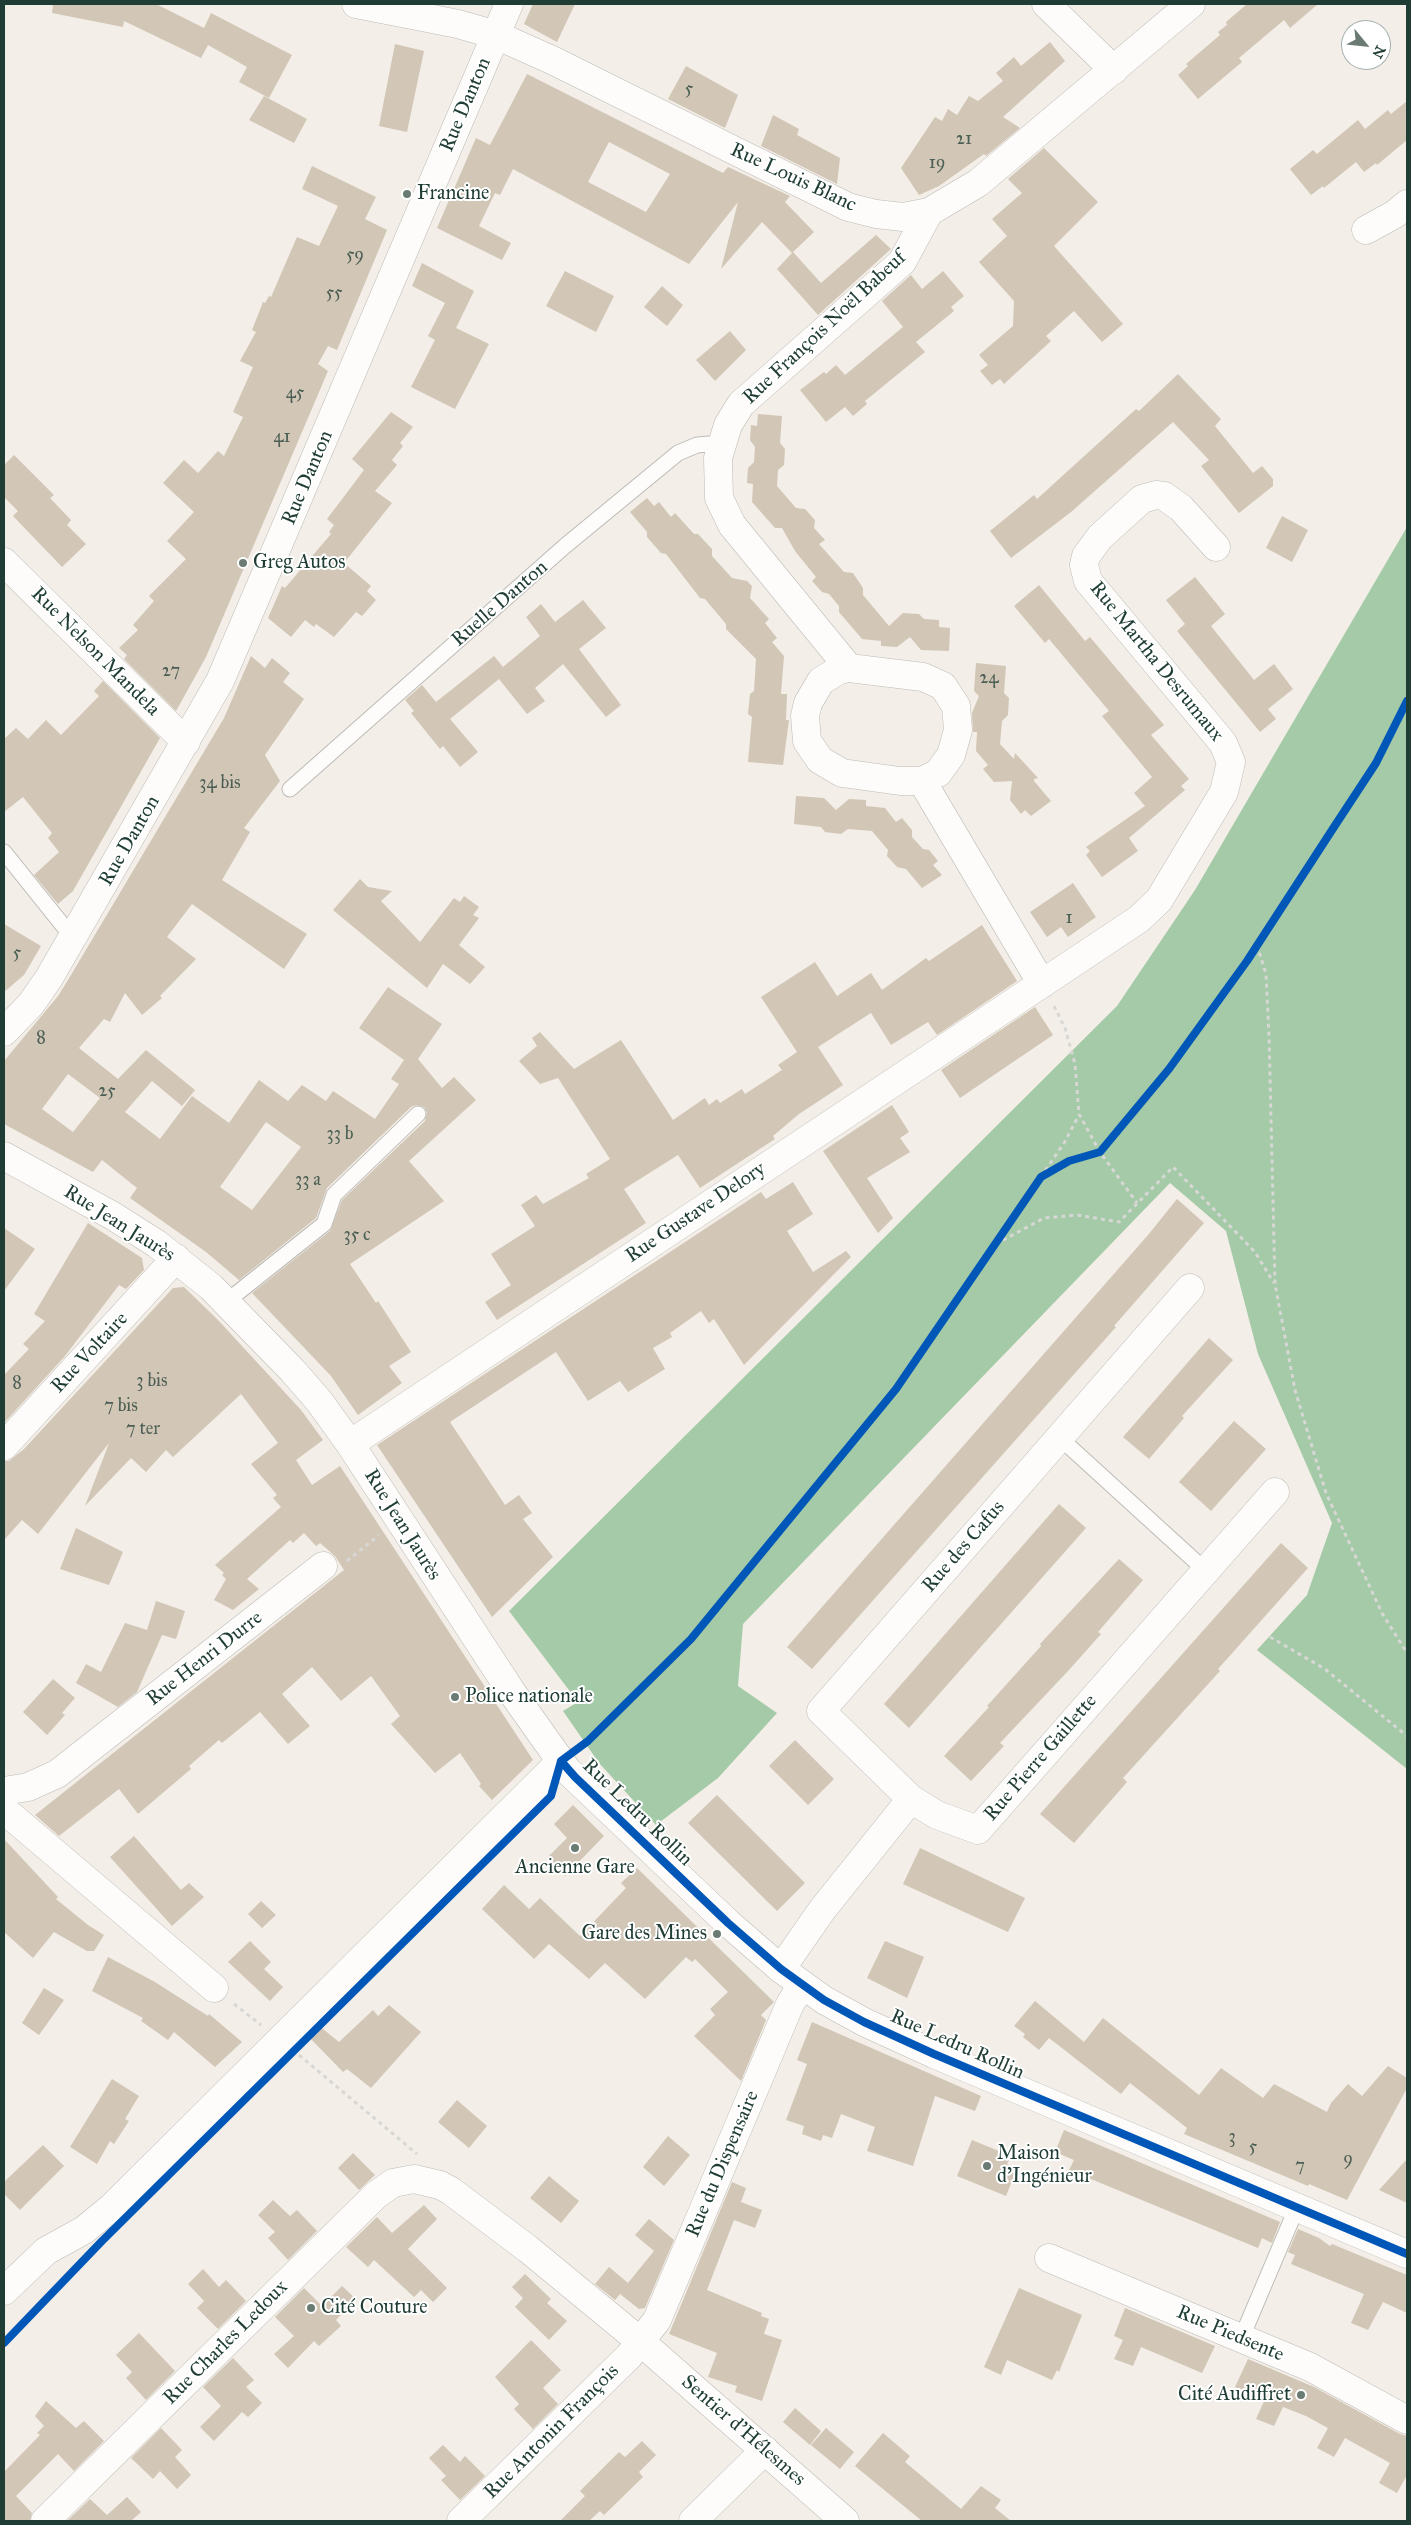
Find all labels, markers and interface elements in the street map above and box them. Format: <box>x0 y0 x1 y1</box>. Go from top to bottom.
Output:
north arrow <box>1341 20 1391 70</box>
text: N <box>1369 43 1389 61</box>
street label: Rue Danton <box>435 54 497 156</box>
house number: 5 <box>685 79 693 101</box>
house number: 21 <box>956 129 972 151</box>
street label: Rue Louis Blanc <box>726 138 860 218</box>
house number: 19 <box>929 153 945 175</box>
place label: Francine <box>417 182 489 206</box>
marker: Francine <box>401 188 413 200</box>
house number: 59 <box>346 245 364 267</box>
street label: Rue François Noël Babeuf <box>738 246 912 410</box>
house number: 55 <box>326 283 342 305</box>
house number: 45 <box>286 383 304 405</box>
house number: 41 <box>273 427 291 449</box>
street label: Rue Danton <box>277 427 339 529</box>
place label: Greg Autos <box>253 551 345 575</box>
street label: Ruelle Danton <box>447 556 553 652</box>
marker: Greg Autos <box>237 557 249 569</box>
street label: Rue Martha Desrumaux <box>1084 577 1228 747</box>
street label: Rue Nelson Mandela <box>26 583 164 721</box>
house number: 27 <box>162 661 180 683</box>
house number: 24 <box>980 668 998 690</box>
house number: 34 bis <box>199 773 241 795</box>
street label: Rue Danton <box>95 792 165 890</box>
house number: 1 <box>1065 908 1073 930</box>
house number: 5 <box>13 943 21 965</box>
house number: 8 <box>36 1028 46 1050</box>
house number: 25 <box>98 1081 116 1103</box>
house number: 33 b <box>326 1124 354 1146</box>
street label: Rue Gustave Delory <box>621 1157 771 1269</box>
house number: 33 a <box>295 1170 321 1192</box>
street label: Rue Jean Jaurès <box>59 1180 179 1268</box>
house number: 35 c <box>343 1225 371 1247</box>
street label: Rue Voltaire <box>46 1308 134 1398</box>
house number: 3 bis <box>136 1371 168 1393</box>
house number: 8 <box>12 1373 22 1395</box>
house number: 7 bis <box>104 1396 138 1418</box>
house number: 7 ter <box>126 1419 160 1441</box>
street label: Rue Jean Jaurès <box>358 1465 446 1585</box>
street label: Rue des Cafus <box>918 1496 1010 1598</box>
street label: Rue Henri Durre <box>142 1606 268 1712</box>
place label: Police nationale <box>465 1685 593 1709</box>
street label: Rue Pierre Gaillette <box>979 1690 1103 1826</box>
marker: Police nationale <box>449 1691 461 1703</box>
street label: Rue Ledru Rollin <box>577 1754 697 1872</box>
marker: Ancienne Gare <box>569 1842 581 1854</box>
place label: Ancienne Gare <box>515 1856 635 1880</box>
place label: Gare des Mines <box>581 1922 707 1946</box>
marker: Gare des Mines <box>711 1928 723 1940</box>
street label: Rue Ledru Rollin <box>886 2005 1028 2085</box>
street label: Rue du Dispensaire <box>681 2087 765 2241</box>
house number: 3 <box>1228 2127 1236 2149</box>
house number: 5 <box>1249 2137 1257 2159</box>
place label: Maison d'Ingénieur <box>997 2142 1092 2189</box>
house number: 9 <box>1343 2149 1353 2171</box>
house number: 7 <box>1295 2156 1305 2178</box>
marker: Maison d'Ingénieur <box>981 2160 993 2172</box>
street label: Rue Charles Ledoux <box>159 2276 293 2410</box>
place label: Cité Couture <box>321 2296 428 2320</box>
street label: Rue Piedsente <box>1173 2301 1287 2367</box>
marker: Cité Couture <box>305 2302 317 2314</box>
street label: Rue Antonin François <box>480 2360 624 2504</box>
street label: Sentier d'Hélesmes <box>676 2370 810 2492</box>
place label: Cité Audiffret <box>1178 2383 1291 2407</box>
marker: Cité Audiffret <box>1295 2389 1307 2401</box>

